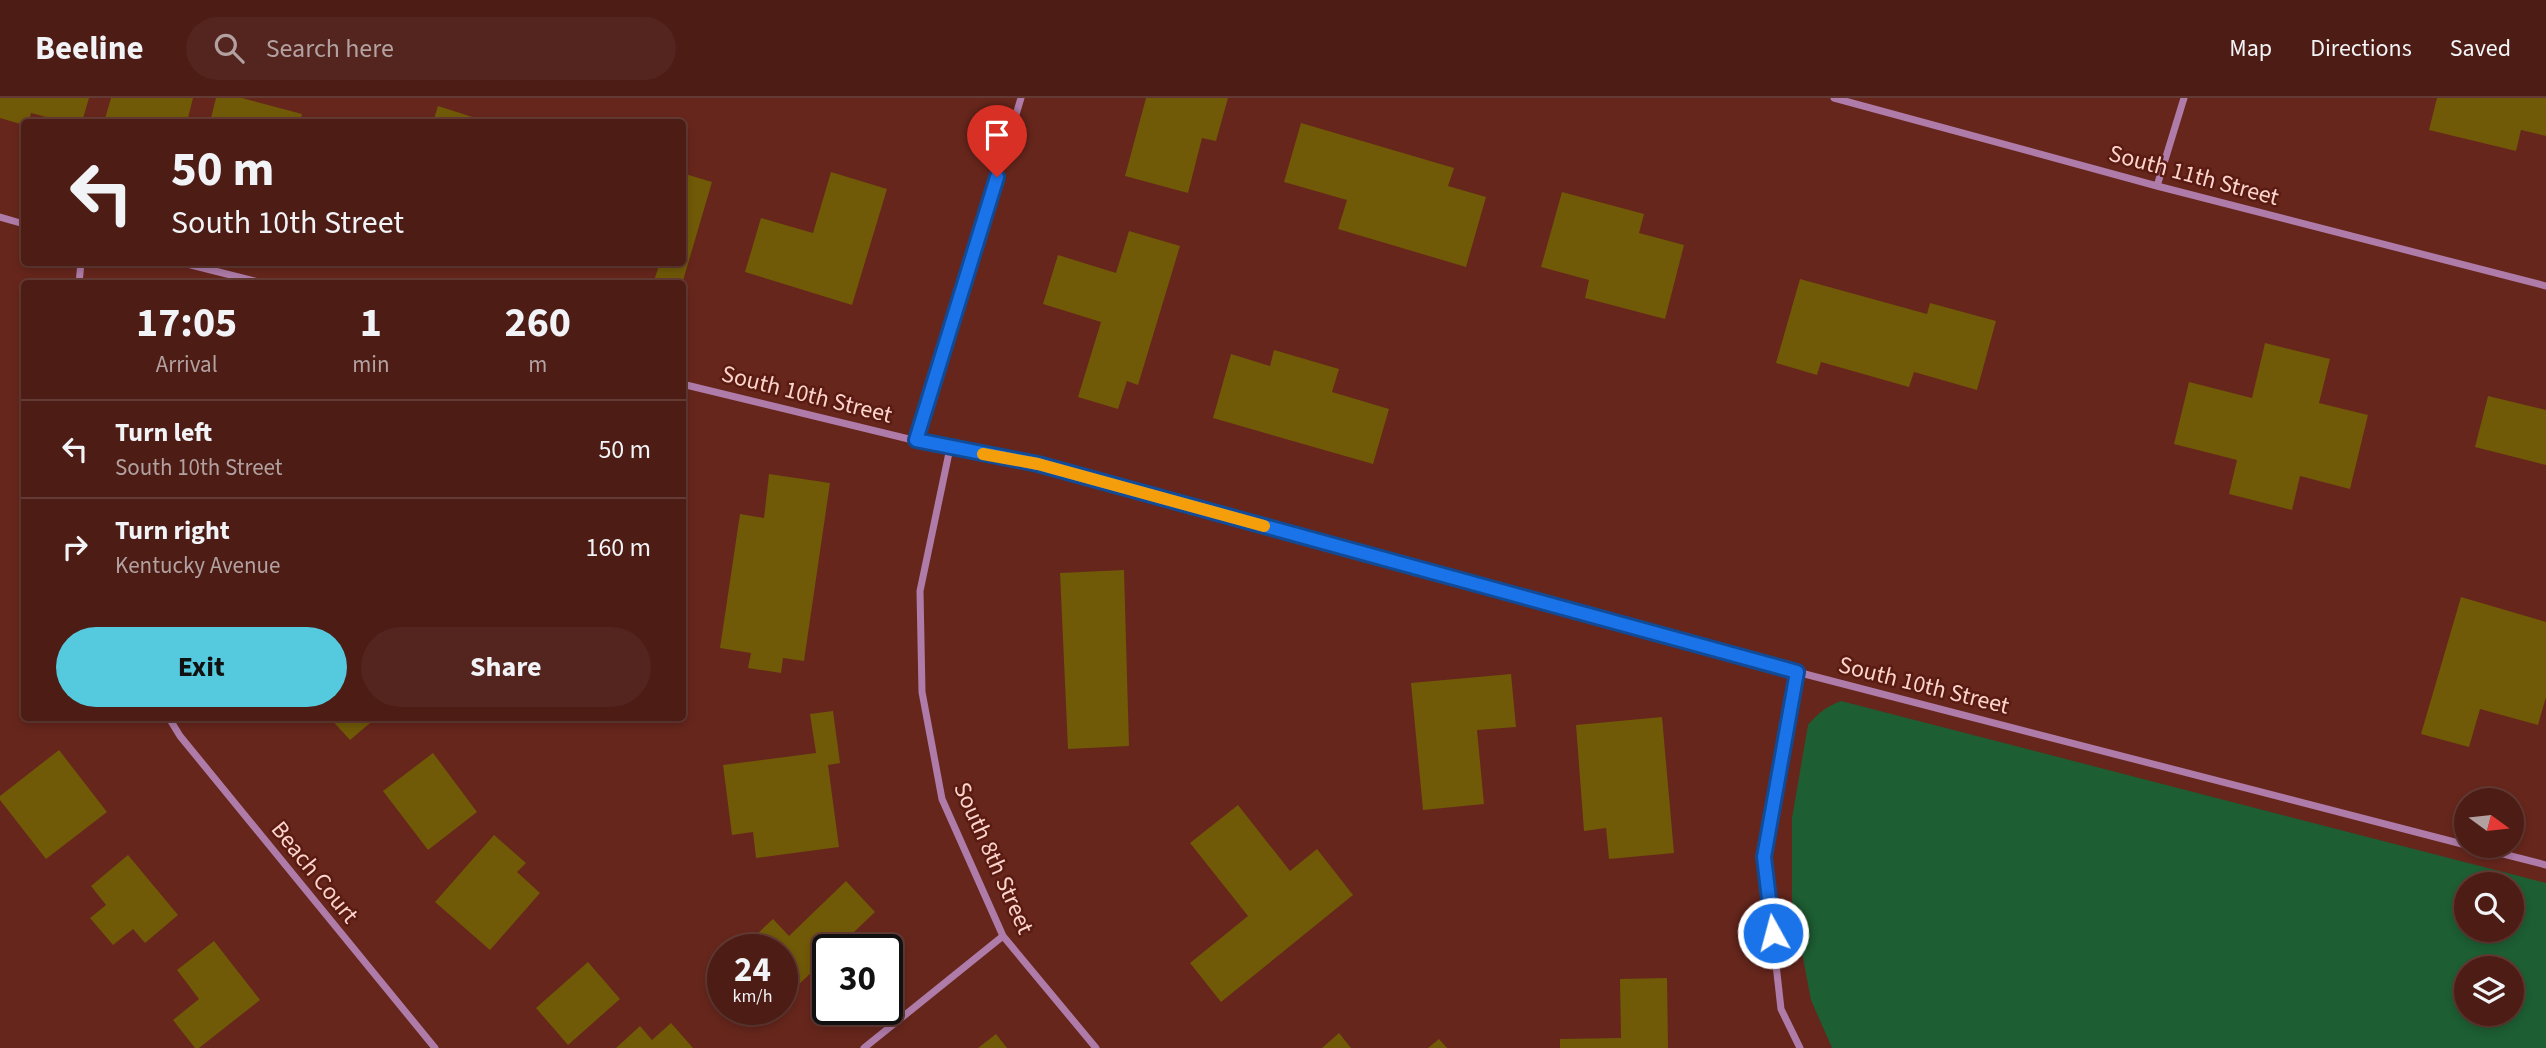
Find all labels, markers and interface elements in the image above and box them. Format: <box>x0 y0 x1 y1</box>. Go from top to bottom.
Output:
search box <box>186 17 676 80</box>
text: Beeline <box>35 25 144 72</box>
icon: search <box>210 29 248 67</box>
text: Search here <box>266 30 394 67</box>
text: Map <box>2229 31 2272 66</box>
text: Directions <box>2310 31 2412 66</box>
text: Saved <box>2450 31 2511 66</box>
pin <box>967 105 1027 177</box>
icon: arrive <box>978 116 1016 154</box>
text: 50 m <box>171 135 275 205</box>
street label: South 11th Street <box>2105 136 2283 215</box>
icon: left <box>56 147 147 238</box>
text: South 10th Street <box>171 200 404 246</box>
text: 17:05 <box>136 293 237 353</box>
text: 1 <box>360 293 382 353</box>
text: 260 <box>504 293 571 353</box>
text: Arrival <box>156 348 218 381</box>
text: min <box>352 348 390 381</box>
text: m <box>528 348 547 381</box>
street label: South 10th Street <box>718 356 896 433</box>
text: Turn left <box>115 414 212 451</box>
icon: left <box>56 430 94 468</box>
text: 50 m <box>598 431 651 468</box>
text: South 10th Street <box>115 451 283 484</box>
text: Turn right <box>115 512 230 549</box>
icon: right <box>56 528 94 566</box>
text: 160 m <box>585 529 651 566</box>
text: Kentucky Avenue <box>115 549 281 582</box>
button: Exit <box>56 627 347 707</box>
button: Share <box>361 627 651 707</box>
street label: South 10th Street <box>1835 647 2013 724</box>
street label: South 8th Street <box>944 777 1043 940</box>
north arrow <box>2454 788 2524 858</box>
map controls <box>2454 788 2524 1026</box>
street label: Beach Court <box>262 814 367 931</box>
button: search <box>2454 872 2524 942</box>
position arrow <box>1736 896 1810 970</box>
speed limit sign: 30 <box>812 934 903 1025</box>
text: 24 <box>734 945 771 995</box>
button: layers <box>2454 956 2524 1026</box>
text: km/h <box>733 984 772 1009</box>

